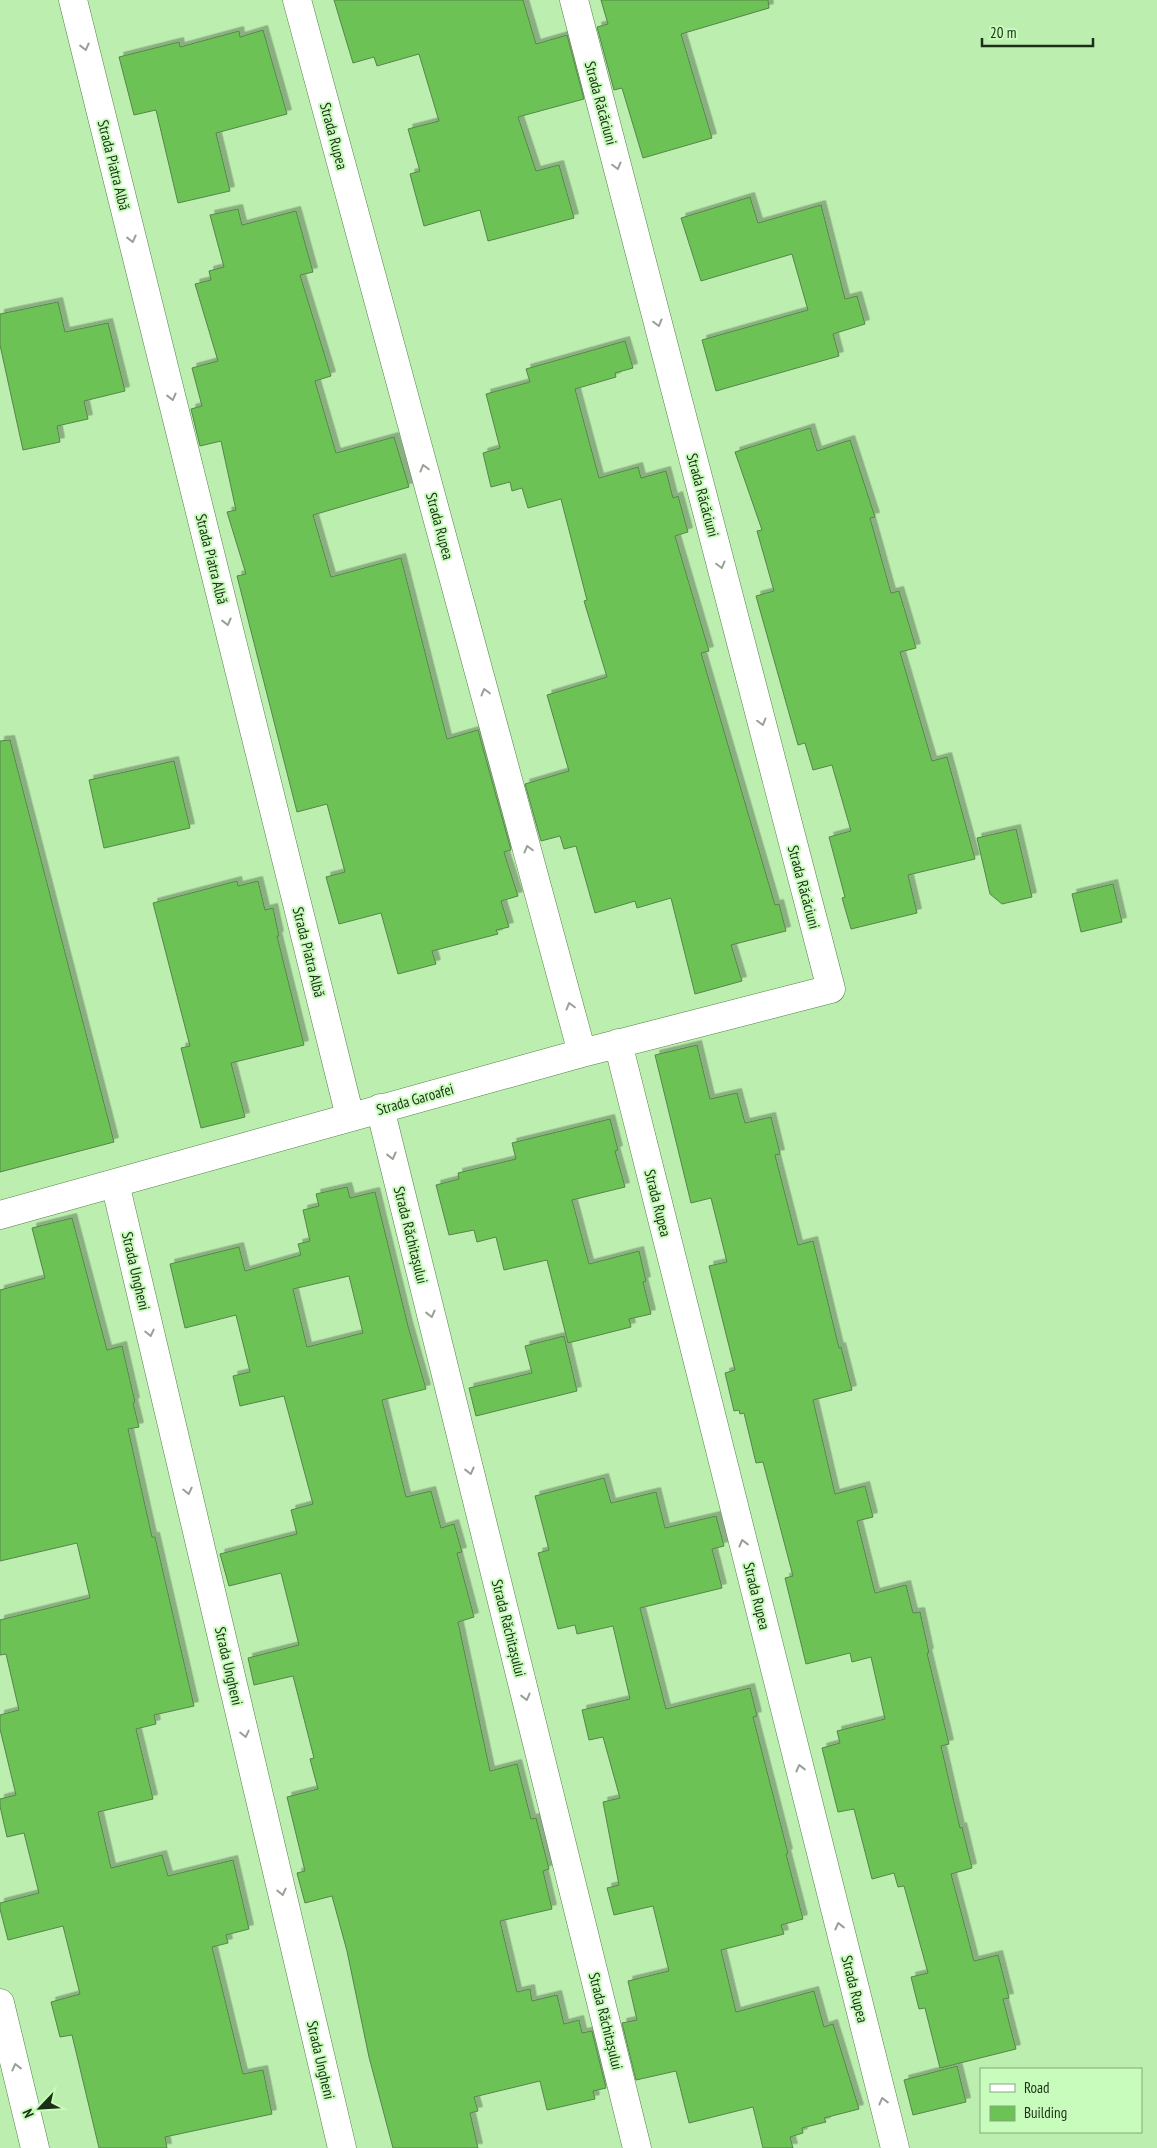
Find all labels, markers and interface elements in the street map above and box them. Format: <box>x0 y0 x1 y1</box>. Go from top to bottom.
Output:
scale bar <box>982 15 1093 47</box>
text: 20 m <box>990 23 1016 42</box>
one-way arrow <box>79 43 90 52</box>
street label: Strada Răcăciuni <box>581 59 621 147</box>
street label: Strada Rupea <box>316 100 352 172</box>
street label: Strada Piatra Albă <box>94 118 134 212</box>
one-way arrow <box>612 161 622 169</box>
one-way arrow <box>127 235 137 243</box>
one-way arrow <box>652 319 663 328</box>
one-way arrow <box>166 392 176 400</box>
street label: Strada Răcăciuni <box>683 451 723 539</box>
one-way arrow <box>419 463 430 472</box>
street label: Strada Rupea <box>422 490 458 562</box>
street label: Strada Piatra Albă <box>192 512 232 606</box>
one-way arrow <box>715 561 726 569</box>
one-way arrow <box>222 618 232 626</box>
one-way arrow <box>480 688 491 696</box>
one-way arrow <box>756 718 767 727</box>
street label: Strada Răcăciuni <box>784 843 824 931</box>
one-way arrow <box>523 845 533 853</box>
street label: Strada Piatra Albă <box>289 905 329 999</box>
one-way arrow <box>565 1001 576 1010</box>
street label: Strada Garoafei <box>374 1079 456 1119</box>
one-way arrow <box>386 1151 397 1160</box>
street label: Strada Rupea <box>640 1167 676 1239</box>
street label: Strada Răchitașului <box>390 1184 432 1286</box>
street label: Strada Ungheni <box>118 1230 154 1312</box>
one-way arrow <box>425 1309 436 1318</box>
one-way arrow <box>144 1328 155 1337</box>
one-way arrow <box>464 1467 475 1476</box>
one-way arrow <box>182 1486 193 1495</box>
one-way arrow <box>738 1538 749 1547</box>
street label: Strada Rupea <box>739 1560 775 1632</box>
street label: Strada Răchitașului <box>488 1577 530 1679</box>
street label: Strada Ungheni <box>211 1625 247 1707</box>
one-way arrow <box>520 1693 530 1701</box>
one-way arrow <box>239 1730 250 1739</box>
one-way arrow <box>795 1764 806 1773</box>
one-way arrow <box>276 1888 287 1897</box>
one-way arrow <box>834 1922 845 1931</box>
street label: Strada Rupea <box>837 1953 873 2025</box>
street label: Strada Răchitașului <box>585 1970 627 2072</box>
street label: Strada Ungheni <box>303 2019 339 2101</box>
one-way arrow <box>11 2063 21 2071</box>
legend <box>980 2068 1142 2133</box>
text: Road <box>1024 2078 1050 2097</box>
north arrow <box>15 2083 65 2133</box>
one-way arrow <box>878 2096 889 2105</box>
text: Building <box>1024 2103 1067 2122</box>
text: N <box>18 2106 38 2121</box>

